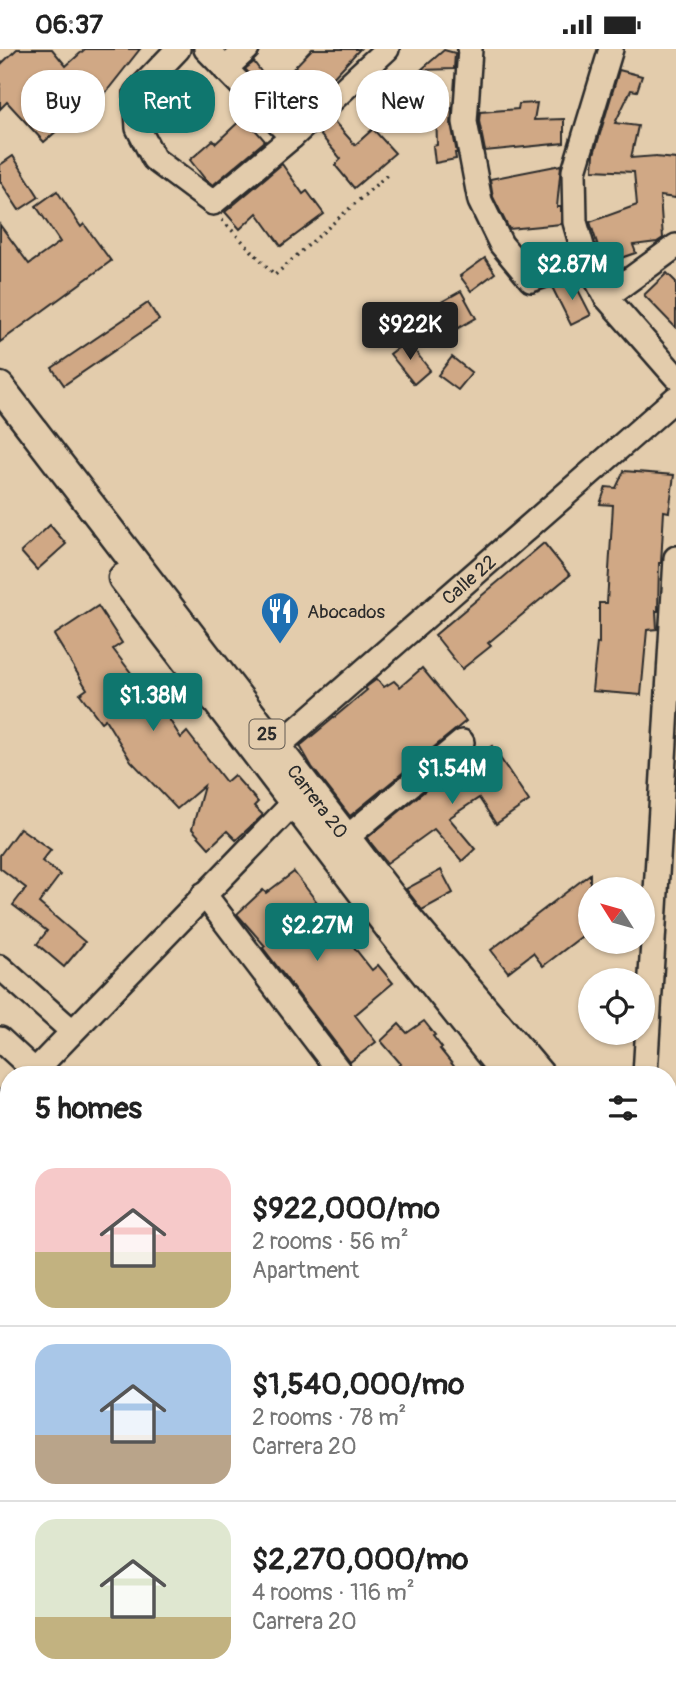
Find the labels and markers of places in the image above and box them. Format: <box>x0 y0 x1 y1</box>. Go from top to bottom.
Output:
pin: $2.87M <box>515 243 629 302</box>
pin: $922K <box>361 303 459 362</box>
restaurant icon: Abocados <box>259 590 301 645</box>
place label: Abocados <box>307 600 385 624</box>
pin: $1.38M <box>96 673 210 733</box>
pin: $1.54M <box>395 747 509 806</box>
pin: $2.27M <box>260 904 374 963</box>

